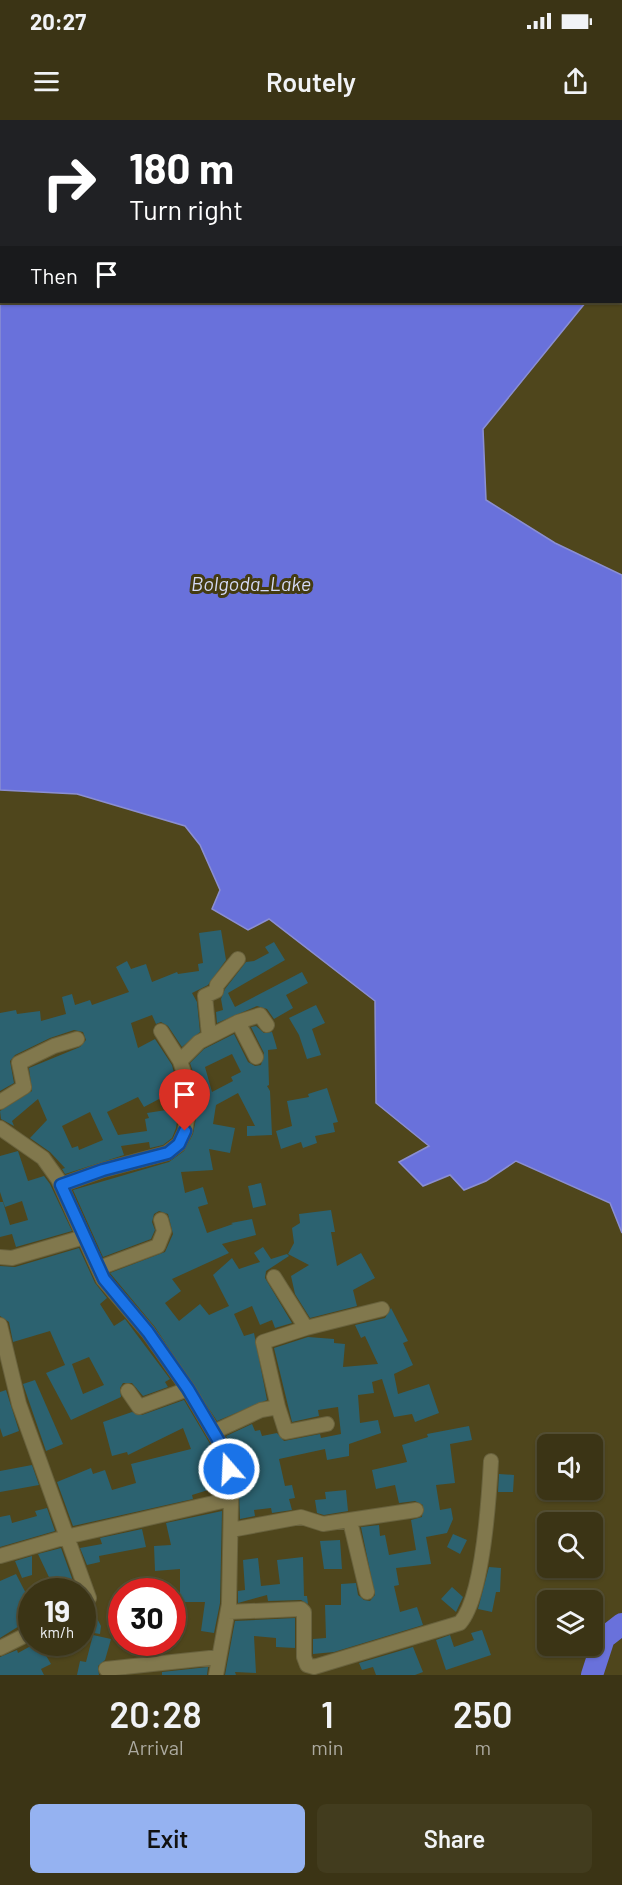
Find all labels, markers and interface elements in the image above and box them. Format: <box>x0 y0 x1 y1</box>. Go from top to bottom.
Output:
text: 20:27 <box>30 8 86 34</box>
icon: menu <box>30 65 63 98</box>
text: Routely <box>266 65 356 97</box>
icon: share <box>559 65 592 98</box>
text: 180 m <box>129 142 234 192</box>
icon: right <box>30 144 108 222</box>
text: Turn right <box>129 193 243 225</box>
icon: arrive <box>90 258 123 291</box>
text: Then <box>30 262 78 288</box>
water label: Bolgoda_Lake <box>191 571 311 595</box>
pin <box>159 1069 210 1131</box>
icon: arrive <box>168 1078 201 1111</box>
map controls <box>537 1434 603 1656</box>
button: sound <box>537 1434 603 1500</box>
position arrow <box>197 1437 261 1501</box>
button: search <box>537 1512 603 1578</box>
speed limit sign: 30 <box>108 1578 186 1656</box>
button: layers <box>537 1590 603 1656</box>
text: 19 <box>44 1592 70 1628</box>
text: km/h <box>40 1623 74 1641</box>
text: 20:28 <box>110 1692 202 1735</box>
text: 1 <box>321 1692 334 1735</box>
text: 250 <box>453 1692 512 1735</box>
text: Arrival <box>128 1735 184 1759</box>
text: min <box>311 1735 344 1759</box>
text: m <box>474 1735 491 1759</box>
button: Exit <box>30 1804 305 1873</box>
button: Share <box>317 1804 592 1873</box>

